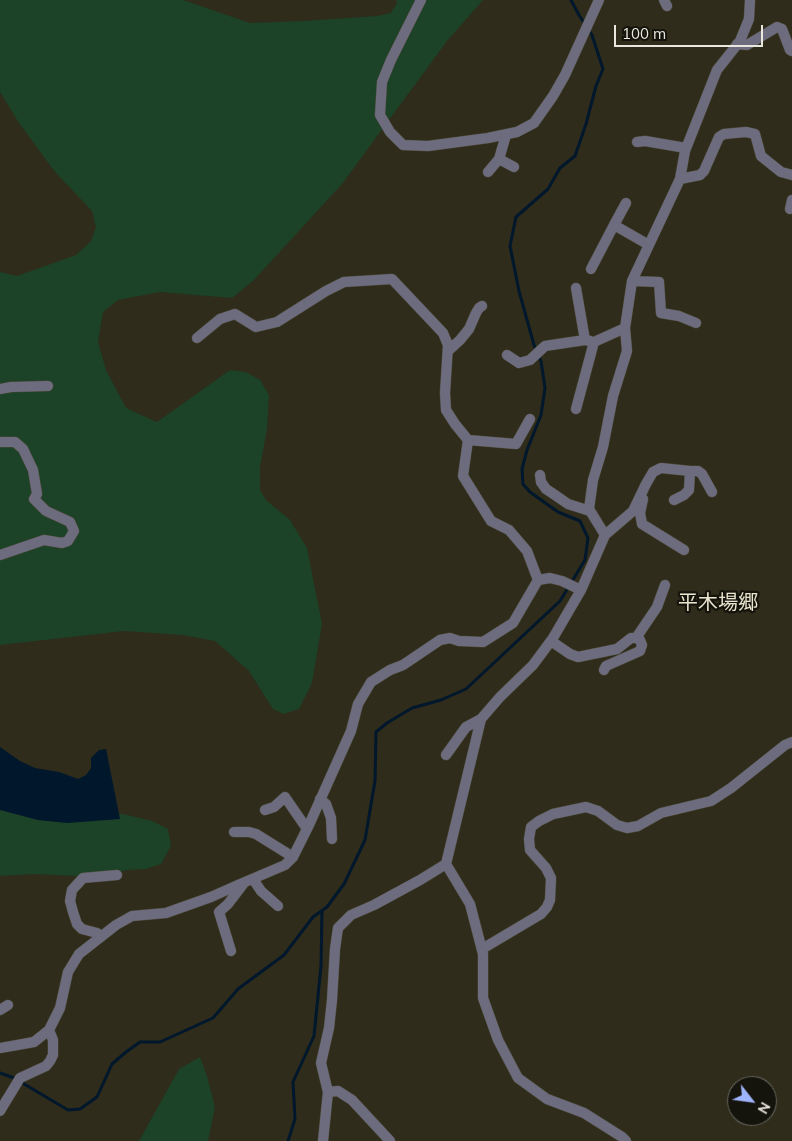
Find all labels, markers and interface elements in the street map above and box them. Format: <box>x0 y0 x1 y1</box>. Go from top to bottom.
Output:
scale bar <box>617 15 766 47</box>
text: 100 m <box>622 24 666 43</box>
district label: 平木場郷 <box>678 591 758 615</box>
north arrow <box>727 1076 777 1126</box>
text: N <box>754 1099 775 1117</box>

